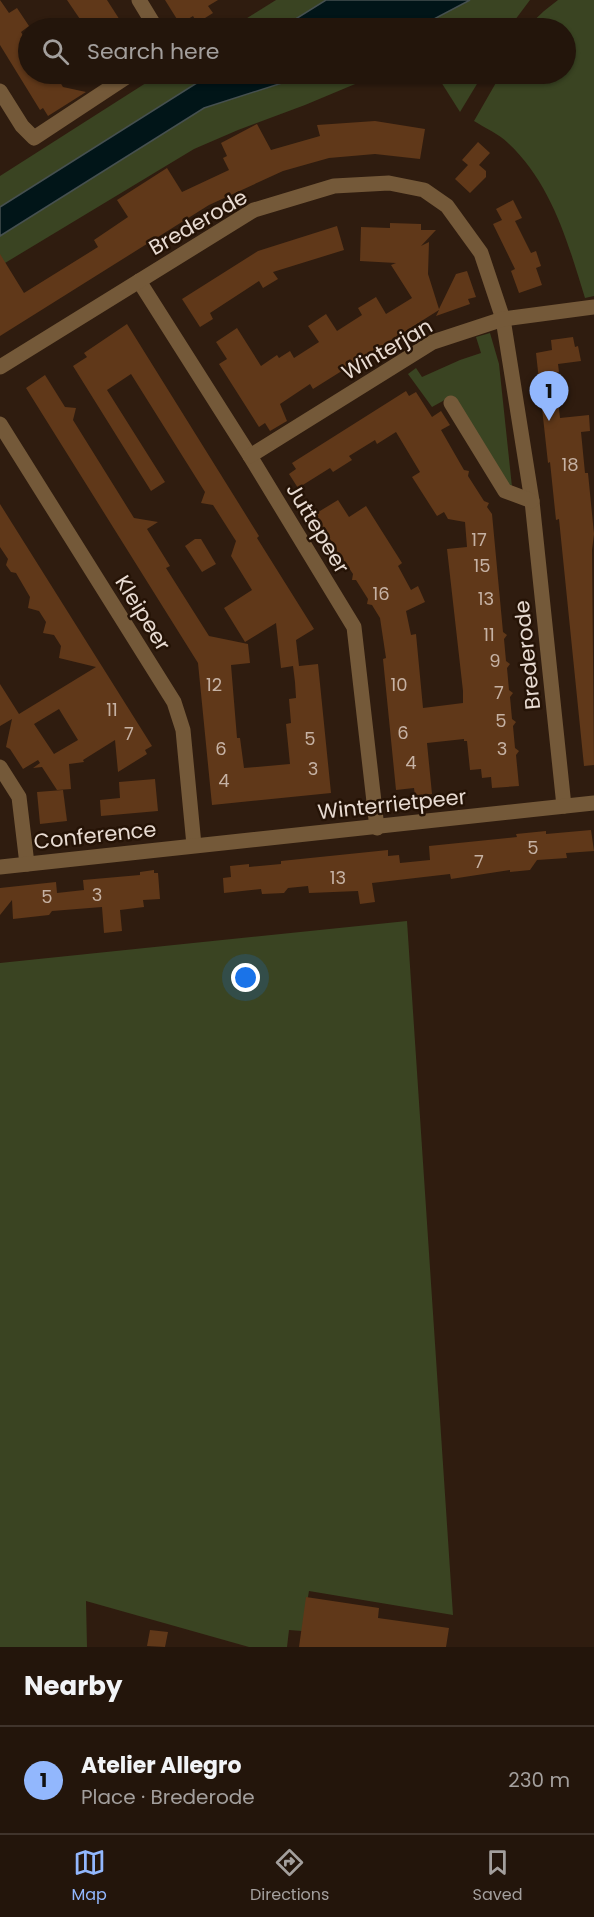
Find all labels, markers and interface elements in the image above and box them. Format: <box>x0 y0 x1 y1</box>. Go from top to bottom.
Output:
search box <box>18 18 576 84</box>
icon: search <box>39 35 72 68</box>
text: Search here <box>87 36 220 67</box>
street label: Brederode <box>143 182 253 262</box>
street label: Winterjan <box>336 311 438 387</box>
pin: 1 <box>530 372 568 421</box>
house number: 18 <box>561 452 579 477</box>
street label: Juttepeer <box>280 477 357 579</box>
house number: 17 <box>471 527 487 552</box>
house number: 15 <box>473 553 491 578</box>
street label: Kleipeer <box>108 570 178 656</box>
house number: 16 <box>372 581 390 606</box>
house number: 13 <box>478 586 494 611</box>
street label: Brederode <box>507 599 547 711</box>
house number: 11 <box>483 622 495 647</box>
house number: 9 <box>489 648 501 673</box>
house number: 12 <box>206 672 222 697</box>
house number: 10 <box>390 672 408 697</box>
house number: 7 <box>494 680 504 705</box>
house number: 11 <box>106 697 118 722</box>
house number: 5 <box>495 708 507 733</box>
house number: 6 <box>397 720 409 745</box>
house number: 7 <box>124 721 134 746</box>
house number: 5 <box>304 726 316 751</box>
house number: 6 <box>215 736 227 761</box>
house number: 3 <box>497 736 507 761</box>
house number: 4 <box>405 750 417 775</box>
house number: 3 <box>308 756 318 781</box>
house number: 4 <box>218 768 230 793</box>
street label: Winterrietpeer <box>316 782 468 826</box>
street label: Conference <box>32 814 158 856</box>
house number: 5 <box>527 835 539 860</box>
house number: 7 <box>474 849 484 874</box>
house number: 13 <box>330 865 346 890</box>
house number: 3 <box>92 882 102 907</box>
house number: 5 <box>41 884 53 909</box>
your location <box>231 963 260 992</box>
text: Nearby <box>24 1668 122 1704</box>
text: Atelier Allegro <box>81 1750 241 1781</box>
text: 1 <box>40 1766 47 1794</box>
text: 230 m <box>508 1766 570 1794</box>
text: Place · Brederode <box>81 1783 255 1811</box>
tab: Map <box>72 1846 107 1907</box>
tab: Directions <box>250 1846 329 1907</box>
tab: Saved <box>473 1846 522 1907</box>

